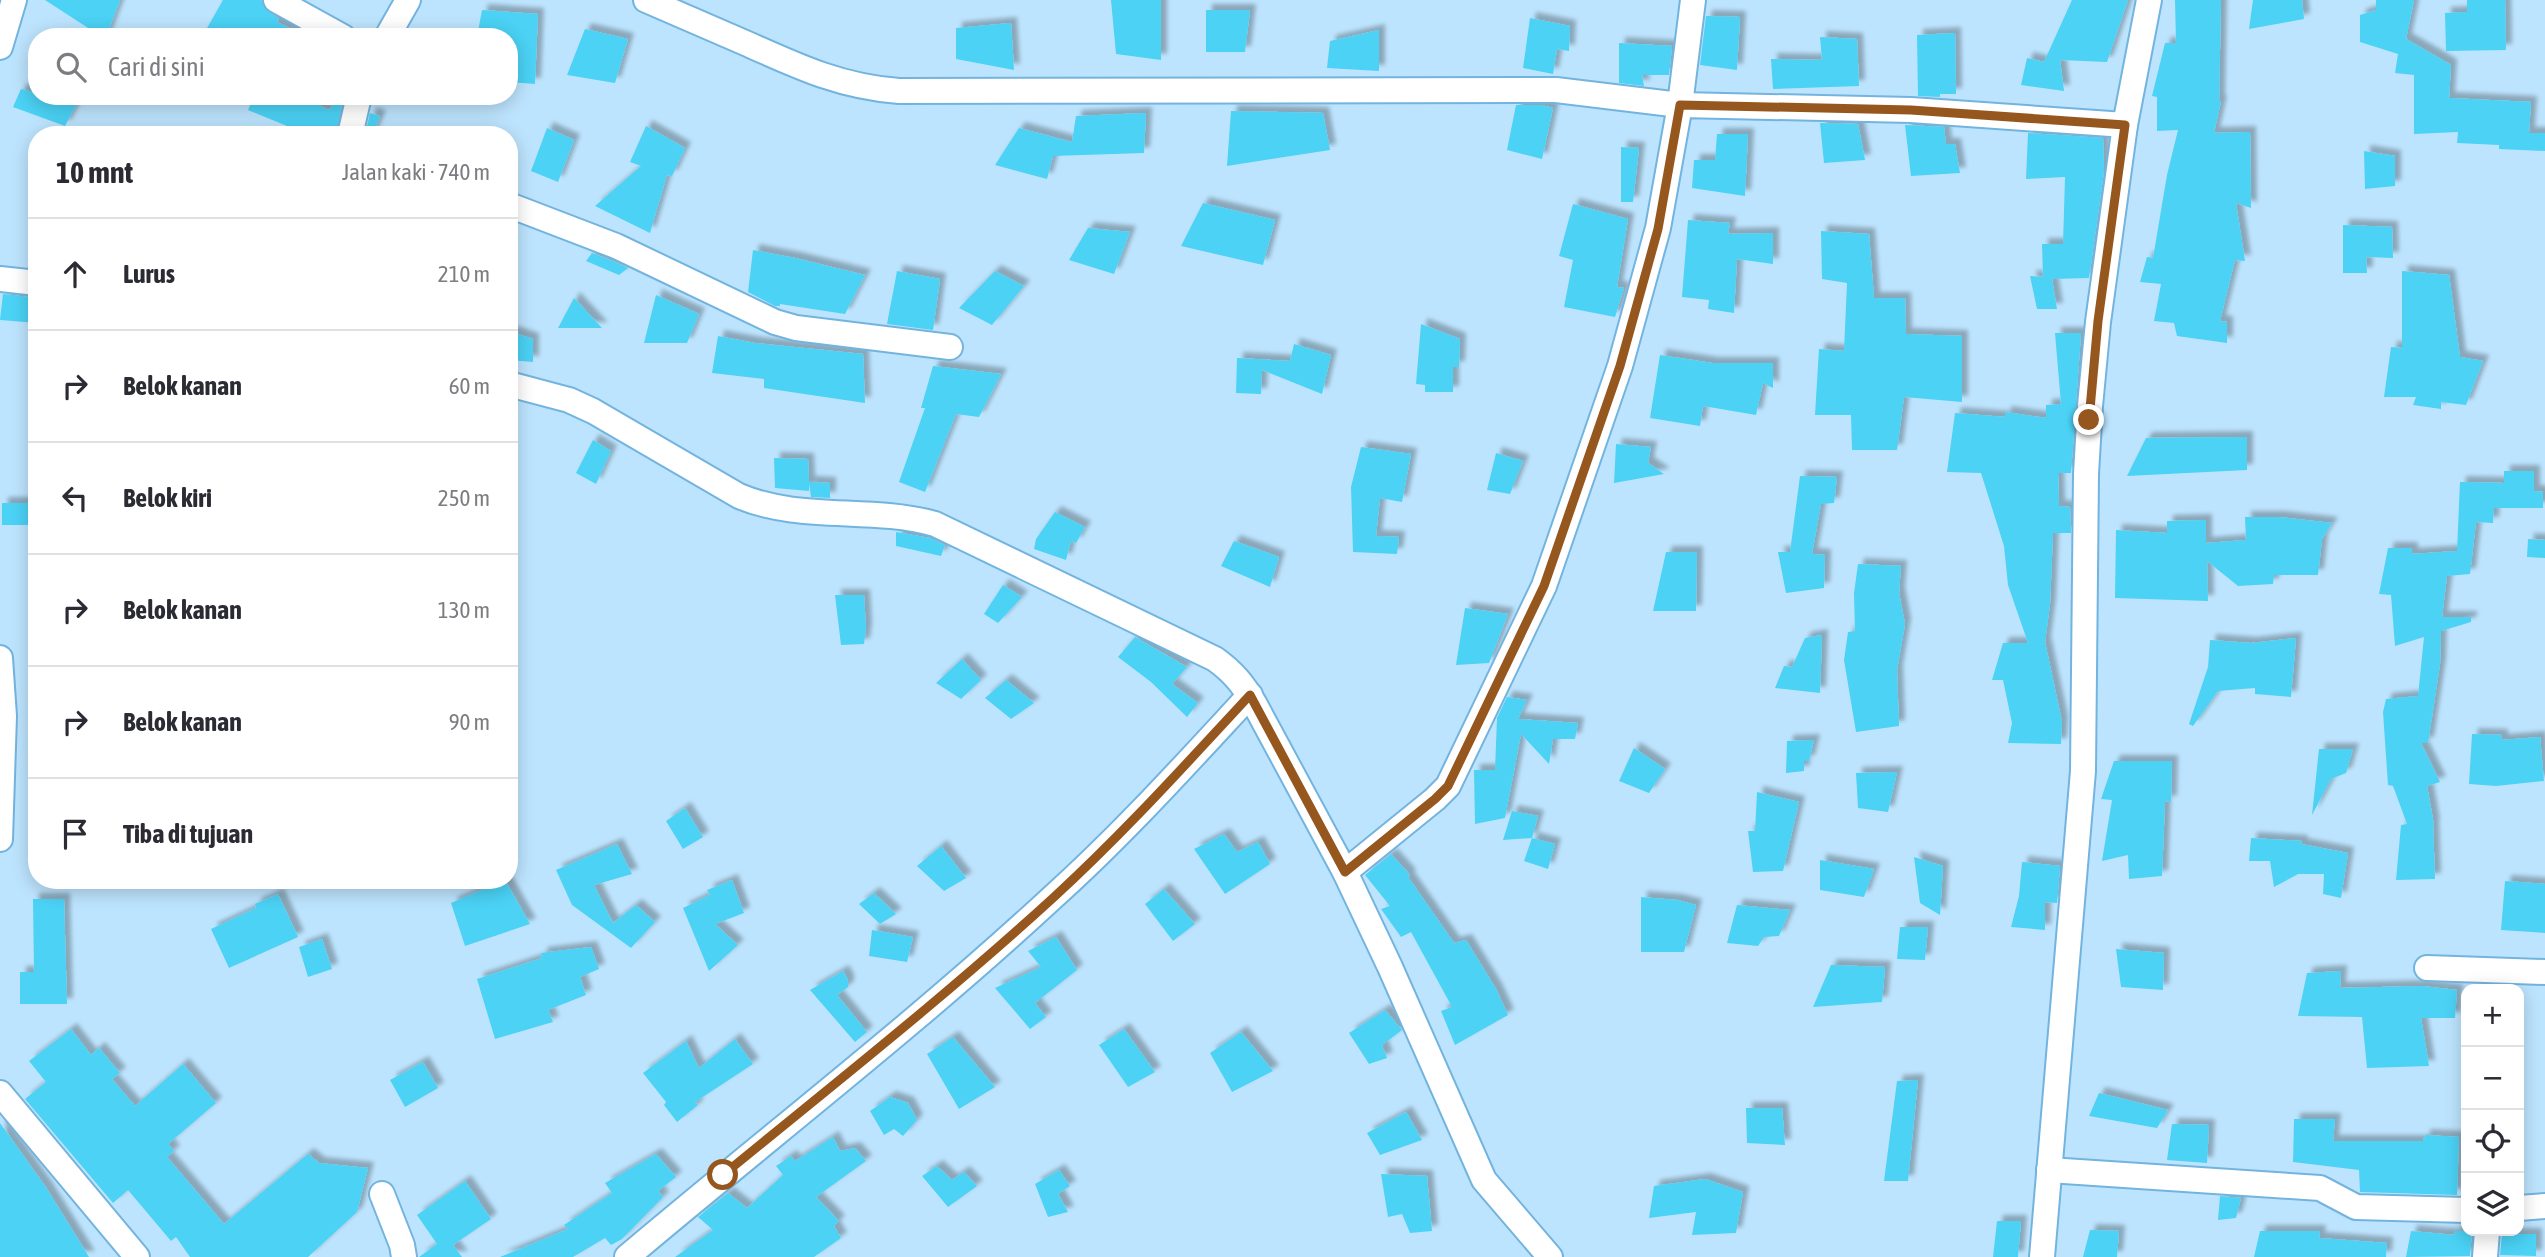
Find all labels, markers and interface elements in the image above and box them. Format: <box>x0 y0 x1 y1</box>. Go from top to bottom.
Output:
search box <box>28 28 518 105</box>
icon: search <box>52 48 90 86</box>
text: Cari di sini <box>108 52 205 82</box>
text: 10 mnt <box>56 155 133 189</box>
text: Jalan kaki · 740 m <box>342 159 490 185</box>
icon: ahead <box>56 255 94 293</box>
text: Lurus <box>123 259 175 289</box>
text: 210 m <box>438 261 490 287</box>
icon: right <box>56 367 94 405</box>
text: Belok kanan <box>123 371 242 401</box>
text: 60 m <box>449 373 490 399</box>
route end <box>2073 404 2104 435</box>
icon: left <box>56 479 94 517</box>
text: Belok kiri <box>123 483 212 513</box>
text: 250 m <box>438 485 490 511</box>
icon: right <box>56 591 94 629</box>
text: Belok kanan <box>123 595 242 625</box>
text: 130 m <box>438 597 490 623</box>
icon: right <box>56 703 94 741</box>
text: Belok kanan <box>123 707 242 737</box>
text: 90 m <box>449 709 490 735</box>
icon: arrive <box>56 815 94 853</box>
text: Tiba di tujuan <box>123 819 253 849</box>
map controls <box>2461 984 2524 1236</box>
button: + <box>2461 984 2524 1047</box>
button: − <box>2461 1047 2524 1110</box>
button: locate <box>2461 1110 2524 1173</box>
route start <box>707 1159 738 1190</box>
button: layers <box>2461 1173 2524 1236</box>

